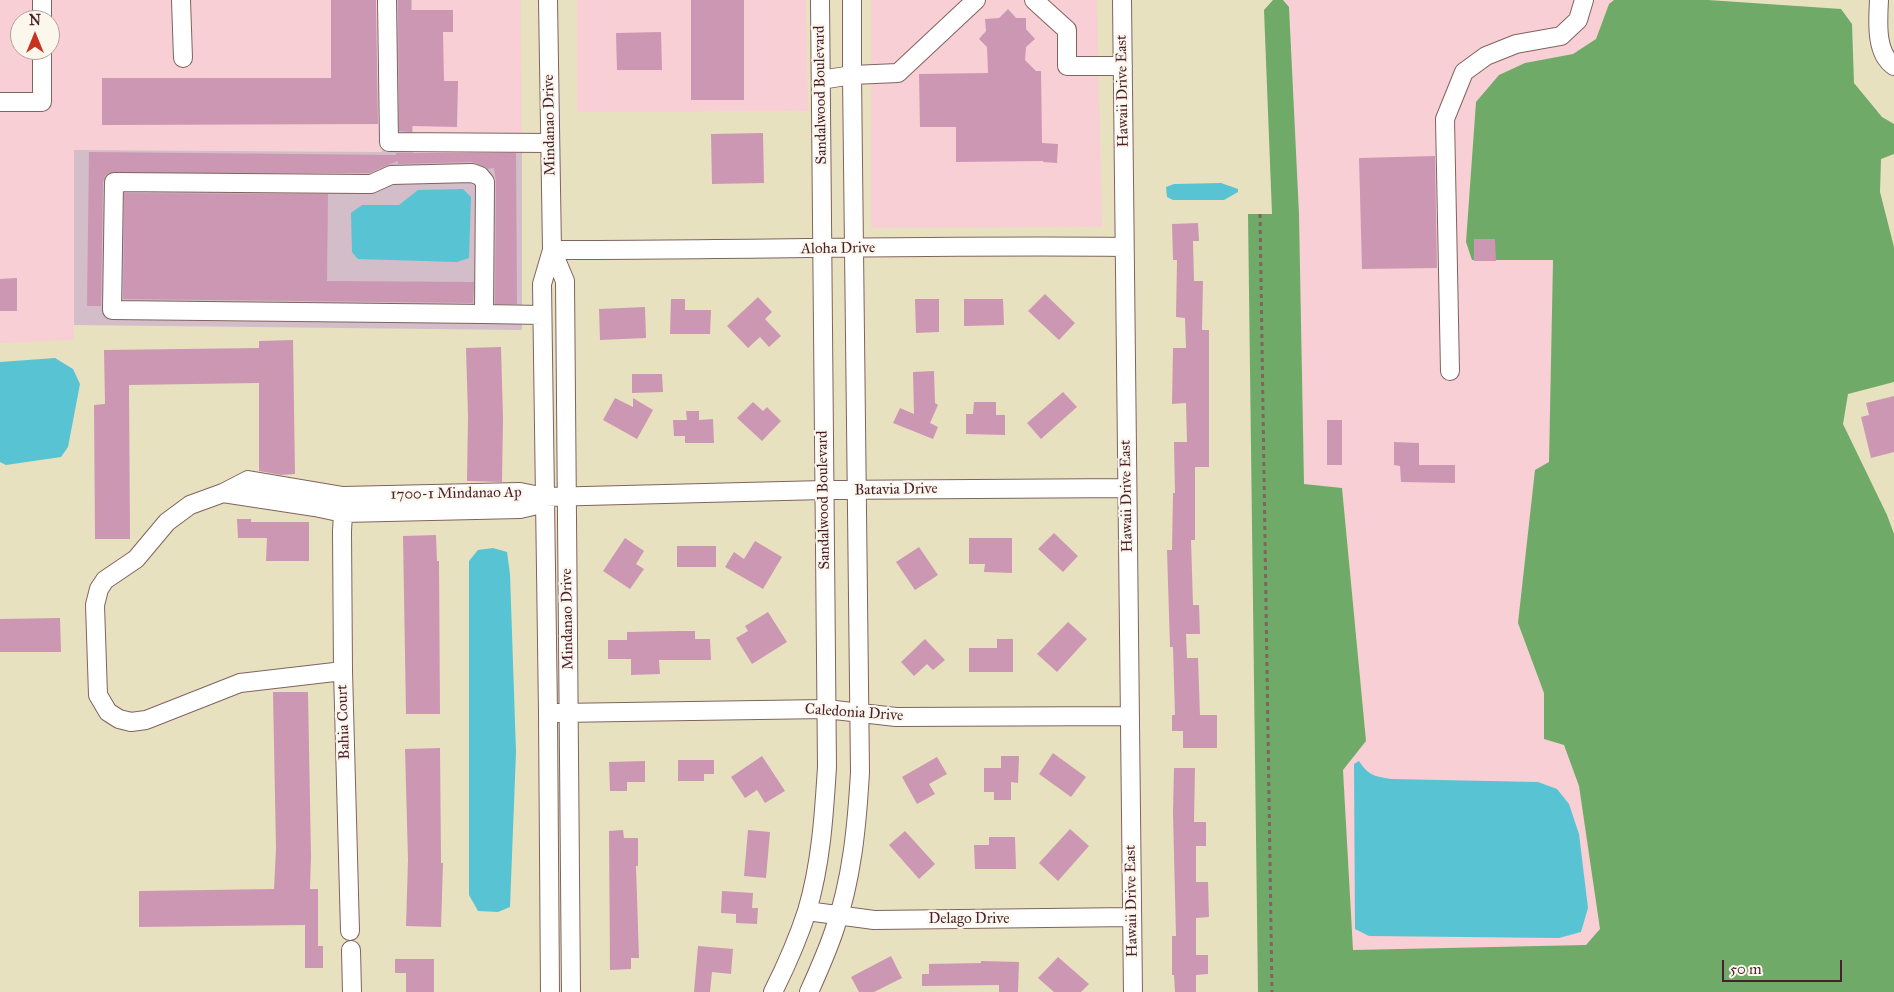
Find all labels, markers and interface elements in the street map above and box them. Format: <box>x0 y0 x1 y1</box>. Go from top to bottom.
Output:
north arrow <box>10 10 60 60</box>
text: N <box>29 12 41 29</box>
street label: Sandalwood Boulevard <box>811 25 831 165</box>
street label: Hawaii Drive East <box>1113 35 1133 147</box>
street label: Mindanao Drive <box>540 74 560 176</box>
street label: Aloha Drive <box>801 239 875 259</box>
street label: Sandalwood Boulevard <box>814 430 834 570</box>
street label: Hawaii Drive East <box>1117 440 1137 552</box>
street label: Batavia Drive <box>854 480 938 500</box>
street label: 1700-1 Mindanao Ap <box>390 484 522 504</box>
street label: Mindanao Drive <box>558 568 578 670</box>
street label: Bahia Court <box>334 684 354 760</box>
street label: Caledonia Drive <box>804 701 904 725</box>
street label: Hawaii Drive East <box>1122 845 1142 957</box>
street label: Delago Drive <box>928 910 1010 928</box>
scale bar <box>1724 950 1844 982</box>
text: 50 m <box>1730 960 1762 978</box>

